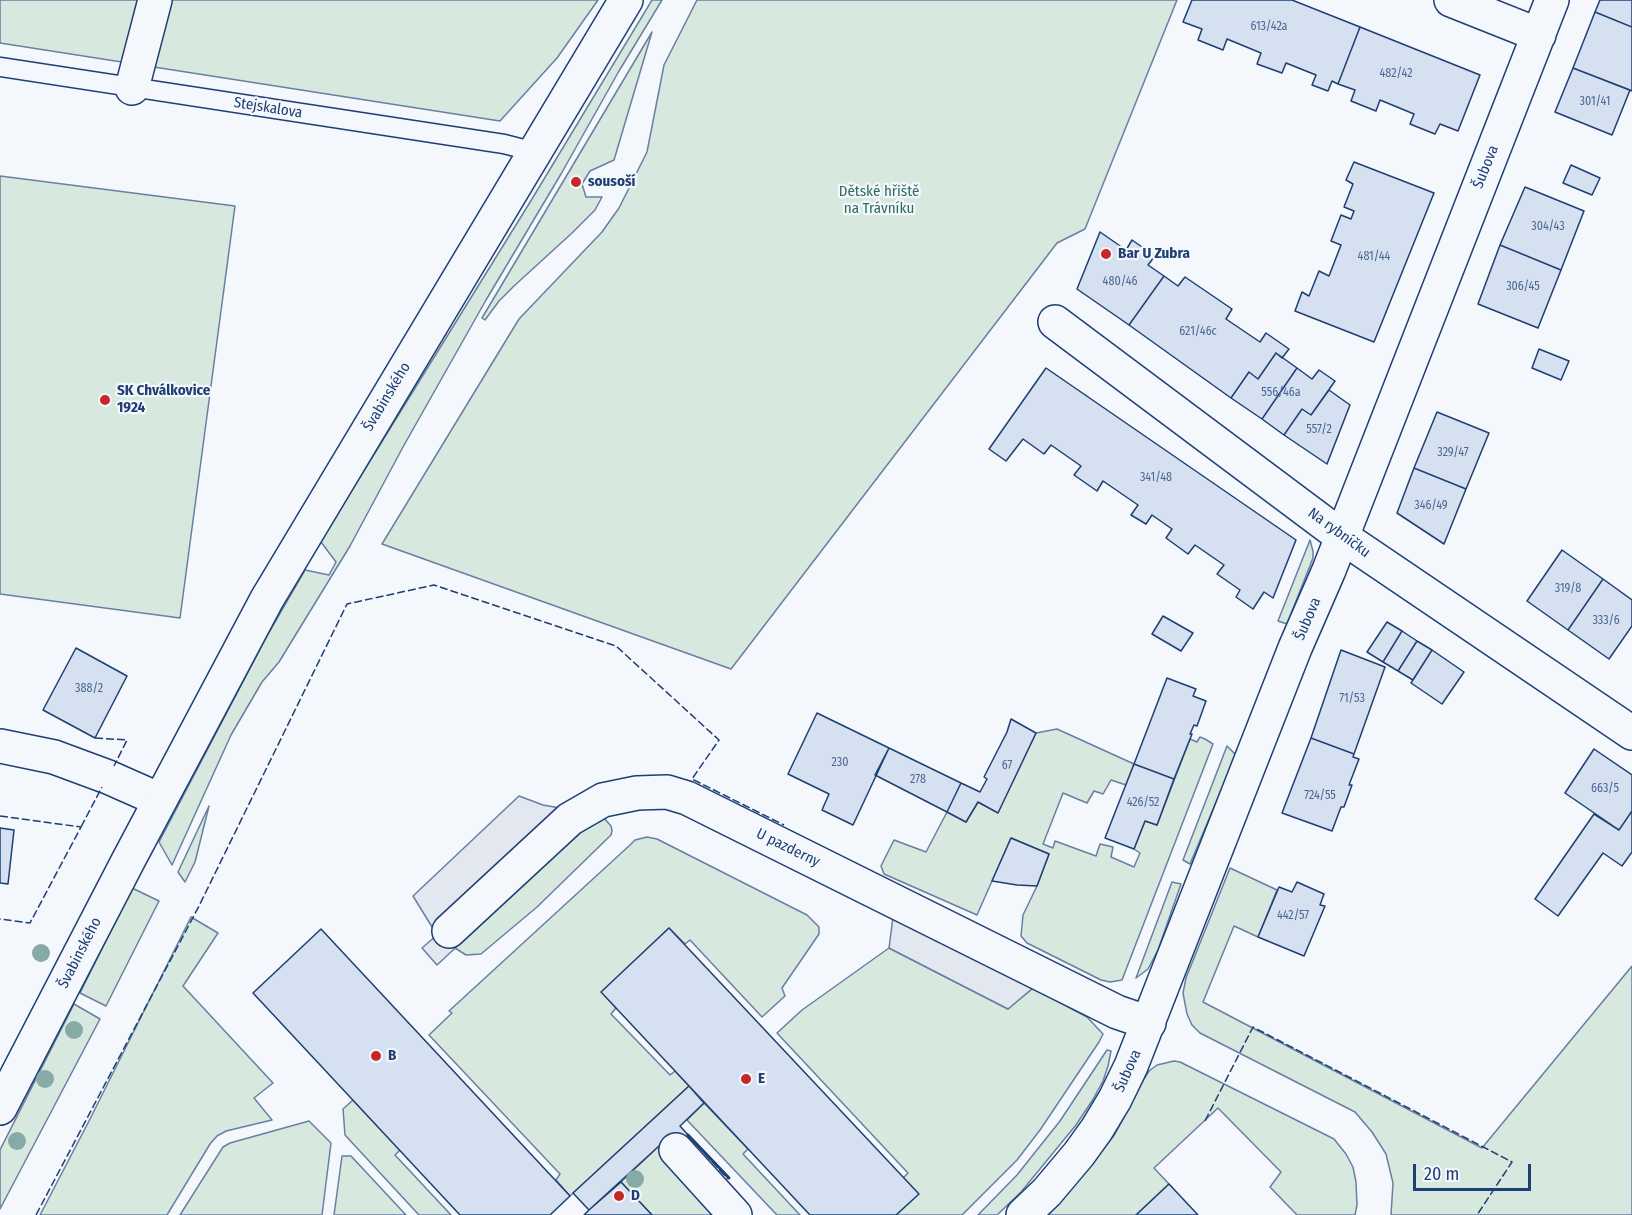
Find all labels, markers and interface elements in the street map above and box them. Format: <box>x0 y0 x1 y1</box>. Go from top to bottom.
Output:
house number: 613/42a <box>1250 20 1288 34</box>
house number: 482/42 <box>1380 67 1412 81</box>
street label: Stejskalova <box>232 94 304 122</box>
house number: 301/41 <box>1580 95 1610 109</box>
street label: Šubova <box>1469 143 1503 191</box>
place label: sousoší <box>588 173 635 191</box>
marker: sousoší <box>569 175 583 189</box>
park label: Dětské hřiště na Trávníku <box>839 183 919 218</box>
house number: 304/43 <box>1531 220 1565 234</box>
place label: Bar U Zubra <box>1118 245 1190 263</box>
marker: Bar U Zubra <box>1099 247 1113 261</box>
house number: 481/44 <box>1358 250 1390 264</box>
house number: 480/46 <box>1103 275 1137 289</box>
house number: 306/45 <box>1506 280 1540 294</box>
house number: 621/46c <box>1179 325 1217 339</box>
street label: Švabinského <box>359 359 415 435</box>
place label: SK Chválkovice 1924 <box>117 382 210 417</box>
house number: 556/46a <box>1261 386 1301 400</box>
marker: SK Chválkovice 1924 <box>98 393 112 407</box>
house number: 557/2 <box>1306 423 1332 437</box>
house number: 329/47 <box>1437 446 1469 460</box>
house number: 341/48 <box>1140 471 1172 485</box>
house number: 346/49 <box>1414 499 1448 513</box>
street label: Na rybníčku <box>1304 504 1374 562</box>
house number: 319/8 <box>1555 582 1581 596</box>
street label: Šubova <box>1291 595 1325 643</box>
house number: 333/6 <box>1592 614 1620 628</box>
house number: 388/2 <box>75 682 103 696</box>
house number: 71/53 <box>1339 692 1365 706</box>
house number: 230 <box>832 756 848 770</box>
house number: 67 <box>1002 759 1012 773</box>
house number: 278 <box>910 773 926 787</box>
house number: 663/5 <box>1591 782 1619 796</box>
house number: 724/55 <box>1304 789 1336 803</box>
house number: 426/52 <box>1127 796 1159 810</box>
street label: U pazderny <box>753 825 823 871</box>
house number: 442/57 <box>1277 909 1309 923</box>
street label: Švabinského <box>54 915 106 991</box>
place label: B <box>388 1047 396 1065</box>
street label: Šubova <box>1111 1047 1145 1095</box>
marker: B <box>369 1049 383 1063</box>
place label: E <box>758 1070 765 1088</box>
marker: E <box>739 1072 753 1086</box>
scale bar <box>1416 1152 1534 1190</box>
text: 20 m <box>1424 1163 1459 1185</box>
place label: D <box>631 1187 640 1205</box>
marker: D <box>612 1189 626 1203</box>

